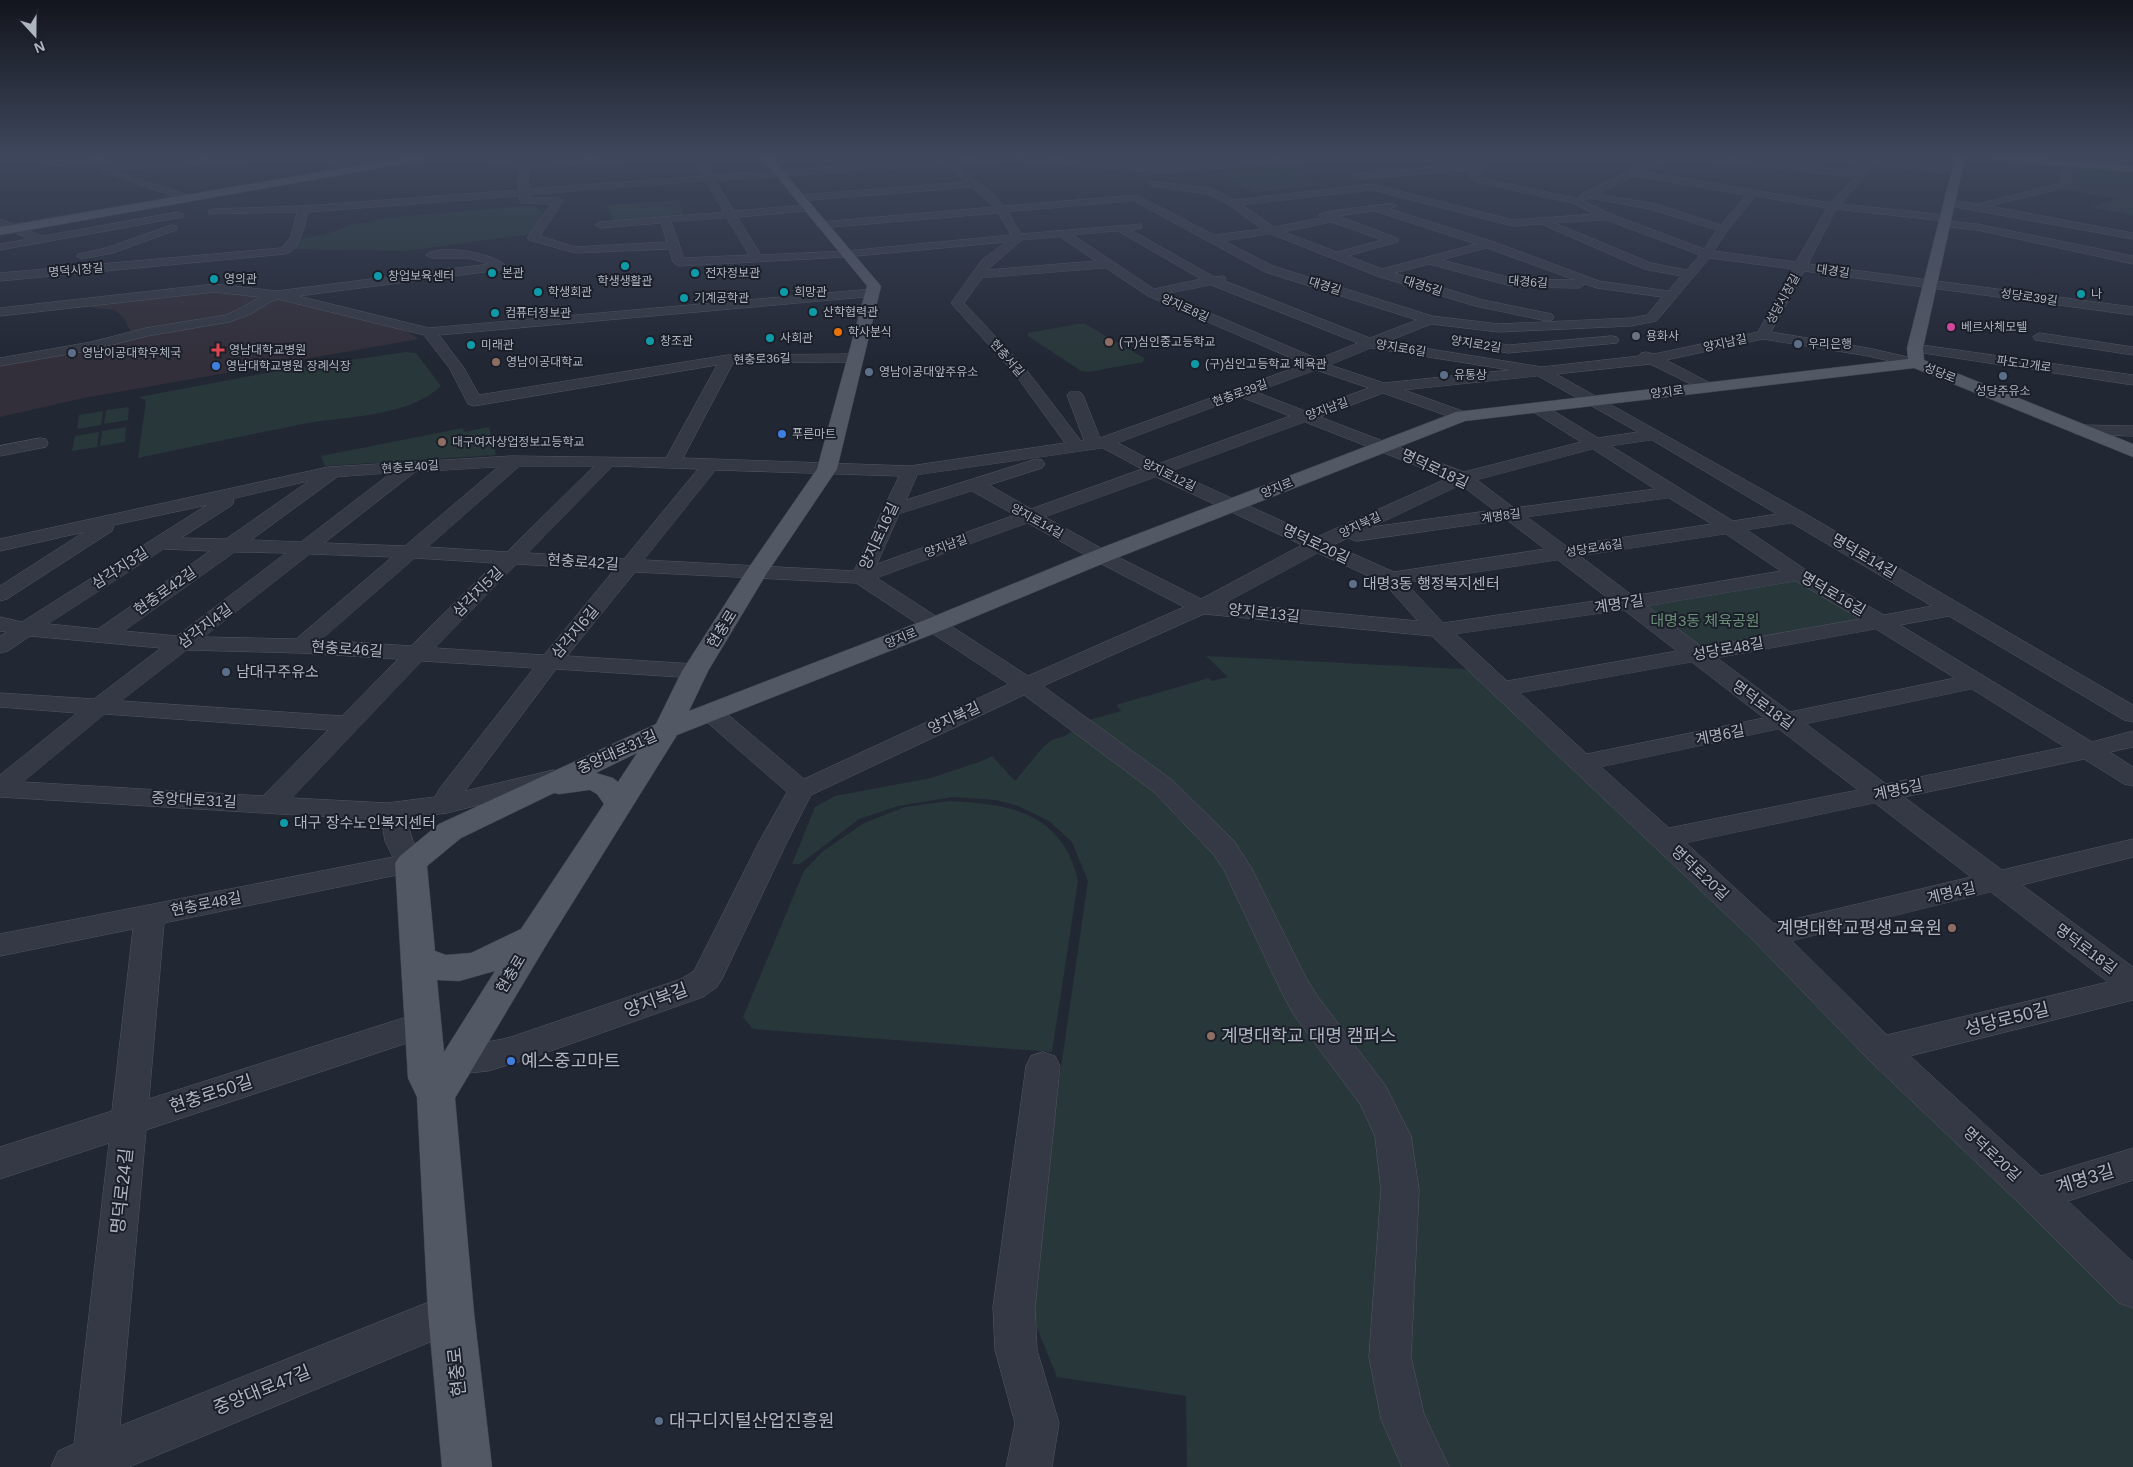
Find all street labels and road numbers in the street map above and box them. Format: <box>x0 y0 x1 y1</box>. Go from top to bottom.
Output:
street label: 명덕시장길 <box>48 261 104 279</box>
street label: 대경길 <box>1816 262 1850 280</box>
street label: 성당시장길 <box>1763 271 1803 327</box>
street label: 대경5길 <box>1402 273 1444 299</box>
street label: 대경길 <box>1307 274 1343 298</box>
street label: 대경6길 <box>1508 274 1548 290</box>
street label: 성당로39길 <box>2000 286 2058 308</box>
street label: 양지로8길 <box>1159 291 1211 325</box>
street label: 양지남길 <box>1702 332 1748 354</box>
street label: 양지로2길 <box>1450 333 1502 355</box>
street label: 현충서길 <box>987 337 1027 379</box>
street label: 양지로6길 <box>1375 337 1427 359</box>
street label: 현충로36길 <box>733 351 791 367</box>
street label: 파도고개로 <box>1996 353 2052 375</box>
street label: 성당로 <box>1922 360 1958 386</box>
street label: 현충로39길 <box>1211 377 1269 409</box>
street label: 양지로 <box>1650 383 1684 401</box>
street label: 양지남길 <box>1304 395 1350 423</box>
street label: 명덕로18길 <box>1399 446 1471 491</box>
street label: 양지로12길 <box>1140 456 1198 494</box>
street label: 현충로40길 <box>381 458 439 476</box>
street label: 양지로 <box>1259 475 1295 501</box>
street label: 양지로16길 <box>856 500 901 572</box>
street label: 양지로14길 <box>1008 501 1066 541</box>
street label: 계명8길 <box>1480 506 1522 526</box>
street label: 양지북길 <box>1337 509 1383 541</box>
street label: 명덕로20길 <box>1280 521 1352 566</box>
street label: 명덕로14길 <box>1829 530 1900 581</box>
street label: 양지남길 <box>923 532 969 560</box>
street label: 성당로46길 <box>1565 537 1623 559</box>
street label: 삼각지3길 <box>88 543 151 592</box>
street label: 현충로42길 <box>547 551 619 572</box>
street label: 현충로42길 <box>130 563 199 618</box>
street label: 삼각지5길 <box>449 563 506 620</box>
street label: 명덕로16길 <box>1798 568 1869 619</box>
street label: 계명7길 <box>1593 591 1645 616</box>
street label: 삼각지4길 <box>174 600 235 652</box>
street label: 양지로13길 <box>1227 600 1301 625</box>
street label: 삼각지6길 <box>548 602 602 661</box>
street label: 현충로 <box>703 607 740 651</box>
street label: 양지로 <box>883 625 919 651</box>
street label: 성당로48길 <box>1691 634 1765 663</box>
street label: 현충로46길 <box>311 638 383 659</box>
street label: 명덕로18길 <box>1729 677 1797 733</box>
street label: 양지북길 <box>925 698 982 737</box>
street label: 계명6길 <box>1694 721 1746 748</box>
street label: 중앙대로31길 <box>574 726 659 777</box>
street label: 계명5길 <box>1872 776 1924 803</box>
street label: 중앙대로31길 <box>151 789 237 810</box>
street label: 명덕로20길 <box>1668 842 1732 903</box>
street label: 계명4길 <box>1925 879 1977 906</box>
street label: 현충로48길 <box>169 888 243 919</box>
street label: 명덕로18길 <box>2052 920 2120 977</box>
street label: 현충로 <box>493 952 529 996</box>
street label: 양지북길 <box>621 979 691 1021</box>
street label: 성당로50길 <box>1963 999 2051 1039</box>
street label: 현충로50길 <box>167 1071 255 1117</box>
street label: 명덕로20길 <box>1960 1123 2024 1184</box>
street label: 명덕로24길 <box>108 1147 136 1235</box>
street label: 계명3길 <box>2054 1161 2116 1197</box>
street label: 현충로 <box>444 1346 470 1398</box>
street label: 중앙대로47길 <box>211 1361 313 1419</box>

